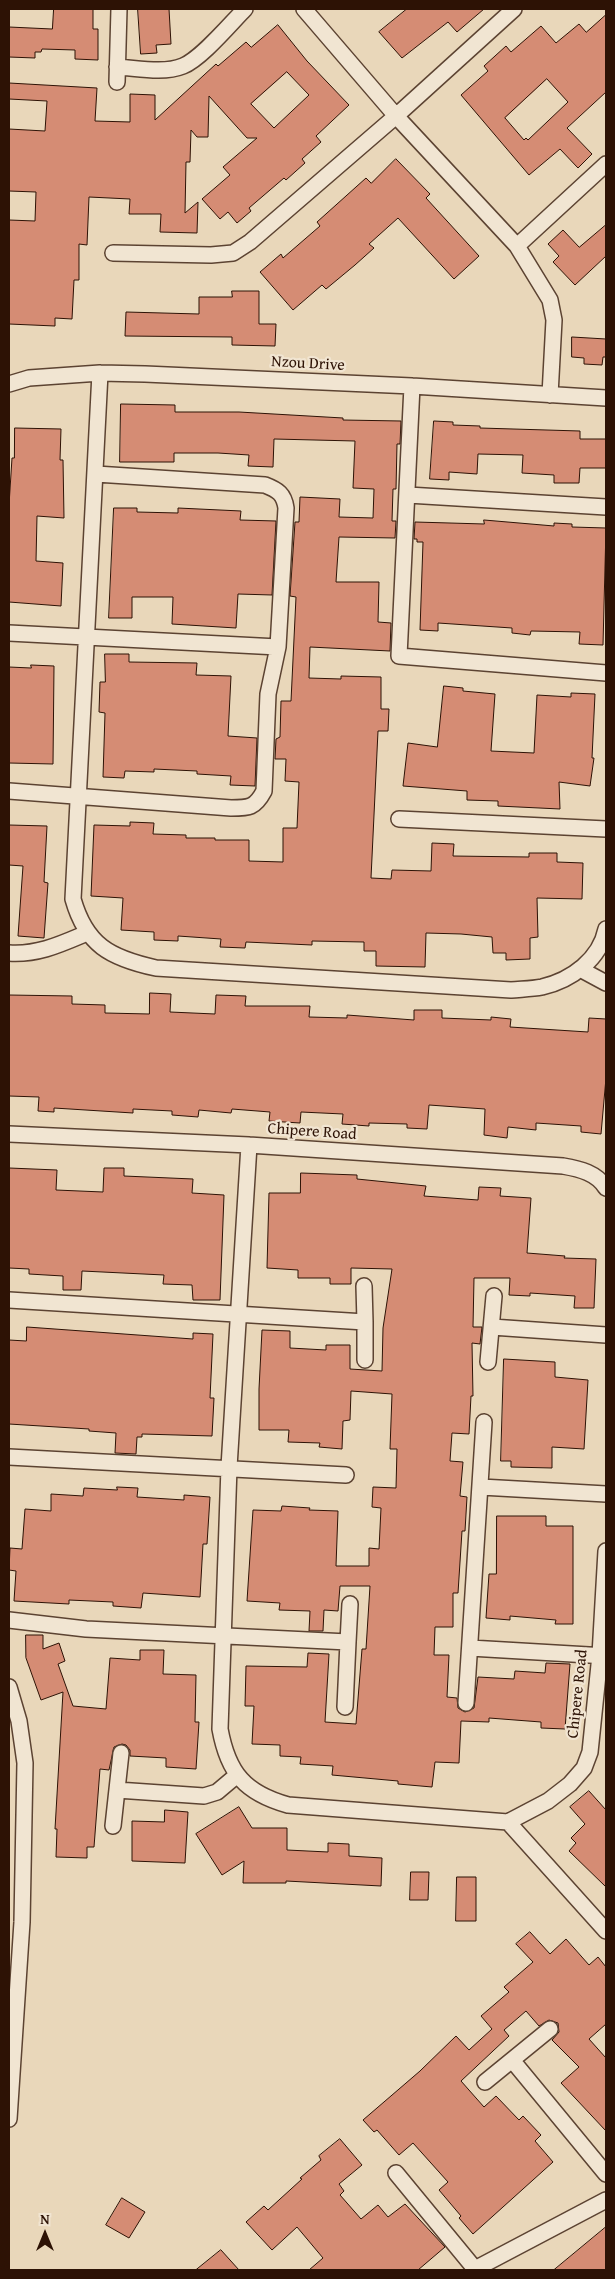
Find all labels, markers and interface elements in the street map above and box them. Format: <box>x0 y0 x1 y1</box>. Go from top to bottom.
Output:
street label: Nzou Drive <box>271 352 345 376</box>
street label: Chipere Road <box>267 1119 357 1145</box>
street label: Chipere Road <box>564 1649 592 1739</box>
north arrow <box>20 2209 70 2259</box>
text: N <box>40 2209 50 2229</box>

